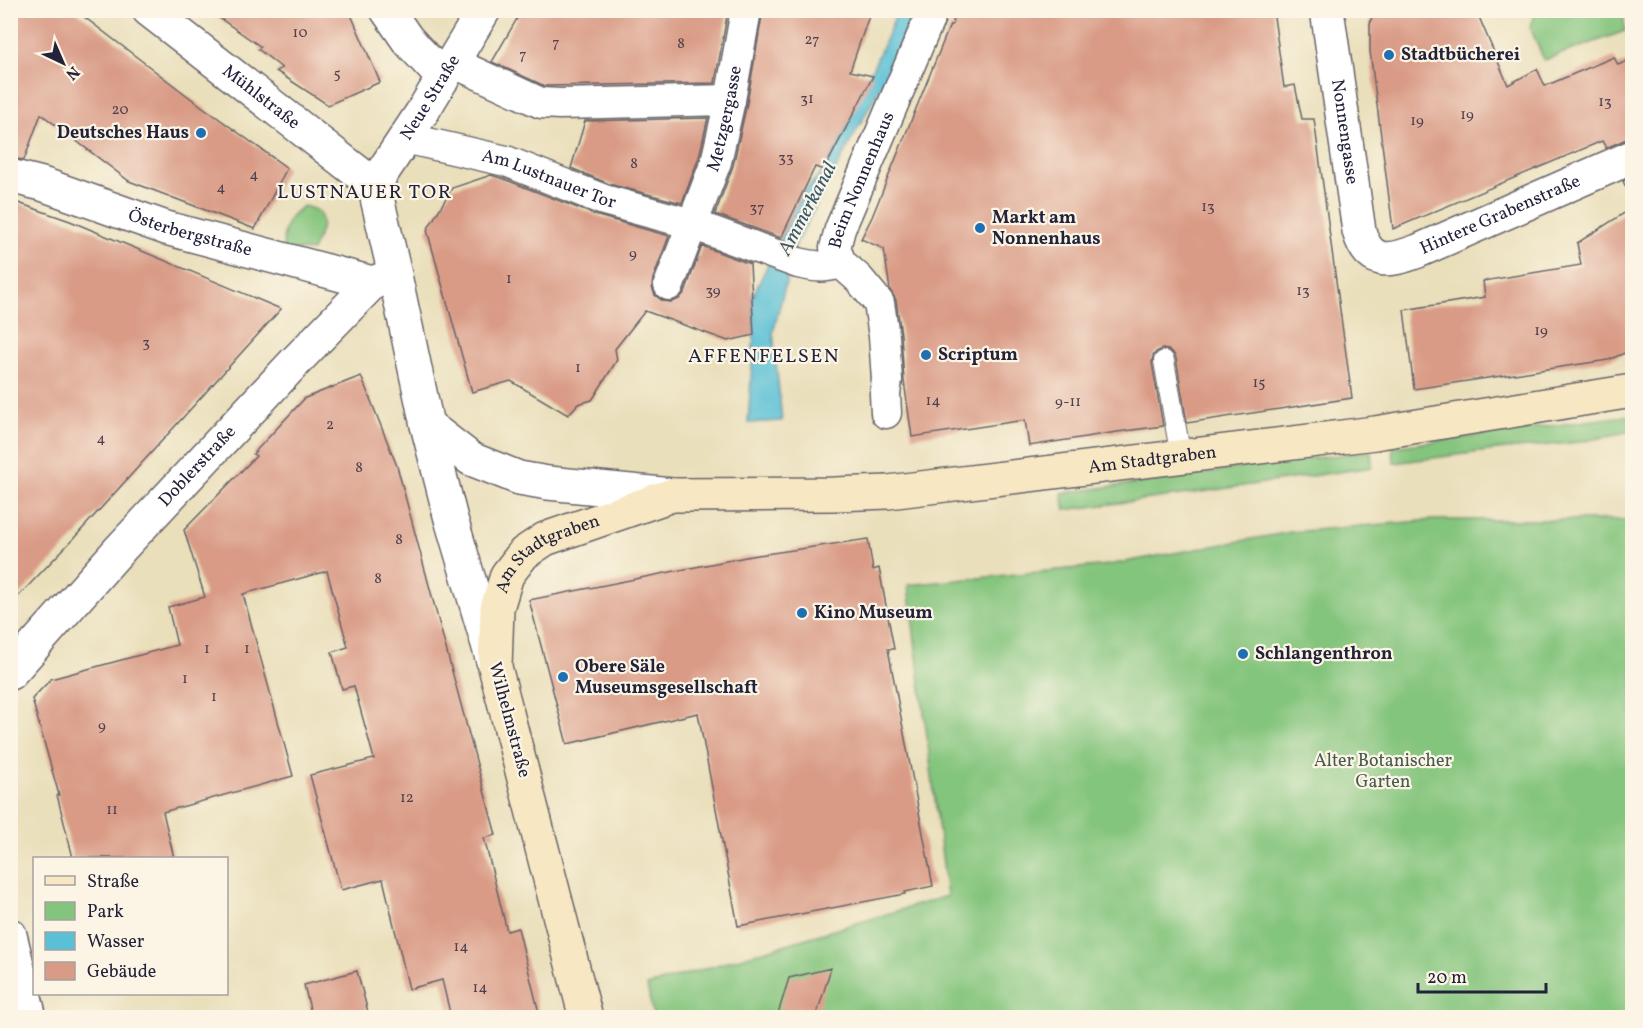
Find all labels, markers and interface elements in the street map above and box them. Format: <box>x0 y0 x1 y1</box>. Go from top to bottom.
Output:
house number: 10 <box>293 23 307 44</box>
house number: 27 <box>805 30 819 51</box>
north arrow <box>33 33 93 93</box>
house number: 7 <box>552 33 560 54</box>
house number: 8 <box>677 34 685 55</box>
place label: Stadtbücherei <box>1401 43 1520 68</box>
house number: 7 <box>519 45 527 66</box>
marker: Stadtbücherei <box>1382 48 1396 62</box>
street label: Neue Straße <box>394 50 466 145</box>
street label: Mühlstraße <box>217 59 305 135</box>
text: N <box>60 60 84 85</box>
house number: 5 <box>333 64 341 85</box>
street label: Metzgergasse <box>701 64 748 175</box>
street label: Nonnengasse <box>1325 78 1365 186</box>
house number: 31 <box>800 89 814 110</box>
house number: 13 <box>1598 92 1612 113</box>
house number: 20 <box>112 100 128 121</box>
house number: 19 <box>1460 105 1474 126</box>
street label: Beim Nonnenhaus <box>823 108 901 251</box>
house number: 19 <box>1410 111 1424 132</box>
place label: Deutsches Haus <box>57 121 189 146</box>
marker: Deutsches Haus <box>194 126 208 140</box>
street label: Am Lustnauer Tor <box>479 143 619 215</box>
house number: 33 <box>778 148 794 169</box>
house number: 8 <box>630 154 638 175</box>
water label: Ammerkanal <box>771 157 844 262</box>
house number: 4 <box>250 165 259 186</box>
street label: Hintere Grabenstraße <box>1416 169 1584 261</box>
house number: 4 <box>217 178 226 199</box>
district label: LUSTNAUER TOR <box>277 179 453 207</box>
house number: 13 <box>1201 197 1215 218</box>
house number: 37 <box>750 198 764 219</box>
street label: Österbergstraße <box>124 203 255 263</box>
place label: Markt am Nonnenhaus <box>992 206 1101 252</box>
marker: Markt am Nonnenhaus <box>973 221 987 235</box>
house number: 9 <box>629 244 637 265</box>
house number: 1 <box>506 269 512 290</box>
house number: 39 <box>705 281 721 302</box>
house number: 13 <box>1296 281 1310 302</box>
house number: 19 <box>1534 321 1548 342</box>
house number: 3 <box>142 333 150 354</box>
district label: AFFENFELSEN <box>688 343 840 371</box>
place label: Scriptum <box>938 343 1018 368</box>
marker: Scriptum <box>919 348 933 362</box>
house number: 1 <box>575 358 581 379</box>
house number: 15 <box>1252 373 1266 394</box>
house number: 14 <box>926 391 940 412</box>
house number: 9-11 <box>1055 392 1081 413</box>
house number: 2 <box>326 415 334 436</box>
street label: Doblerstraße <box>153 420 242 513</box>
house number: 4 <box>97 429 106 450</box>
street label: Am Stadtgraben <box>1087 440 1218 480</box>
house number: 8 <box>355 458 363 479</box>
street label: Am Stadtgraben <box>490 508 603 596</box>
house number: 8 <box>395 530 403 551</box>
house number: 8 <box>374 569 382 590</box>
place label: Kino Museum <box>814 601 933 626</box>
marker: Kino Museum <box>795 606 809 620</box>
house number: 1 <box>204 639 210 660</box>
house number: 1 <box>244 639 250 660</box>
place label: Schlangenthron <box>1255 642 1393 667</box>
marker: Schlangenthron <box>1236 647 1250 661</box>
place label: Obere Säle Museumsgesellschaft <box>575 655 758 701</box>
street label: Wilhelmstraße <box>482 659 536 781</box>
house number: 1 <box>182 669 188 690</box>
marker: Obere Säle Museumsgesellschaft <box>556 670 570 684</box>
house number: 1 <box>211 687 217 708</box>
house number: 9 <box>98 716 106 737</box>
park label: Alter Botanischer Garten <box>1314 749 1453 795</box>
house number: 12 <box>400 788 414 809</box>
house number: 11 <box>106 800 118 821</box>
legend <box>33 857 228 995</box>
text: Straße <box>87 870 139 895</box>
text: Park <box>87 900 124 925</box>
text: Wasser <box>87 930 145 955</box>
house number: 14 <box>454 937 468 958</box>
scale bar <box>1418 956 1546 994</box>
text: Gebäude <box>87 960 156 985</box>
text: 20 m <box>1427 966 1467 991</box>
house number: 14 <box>473 978 487 999</box>

